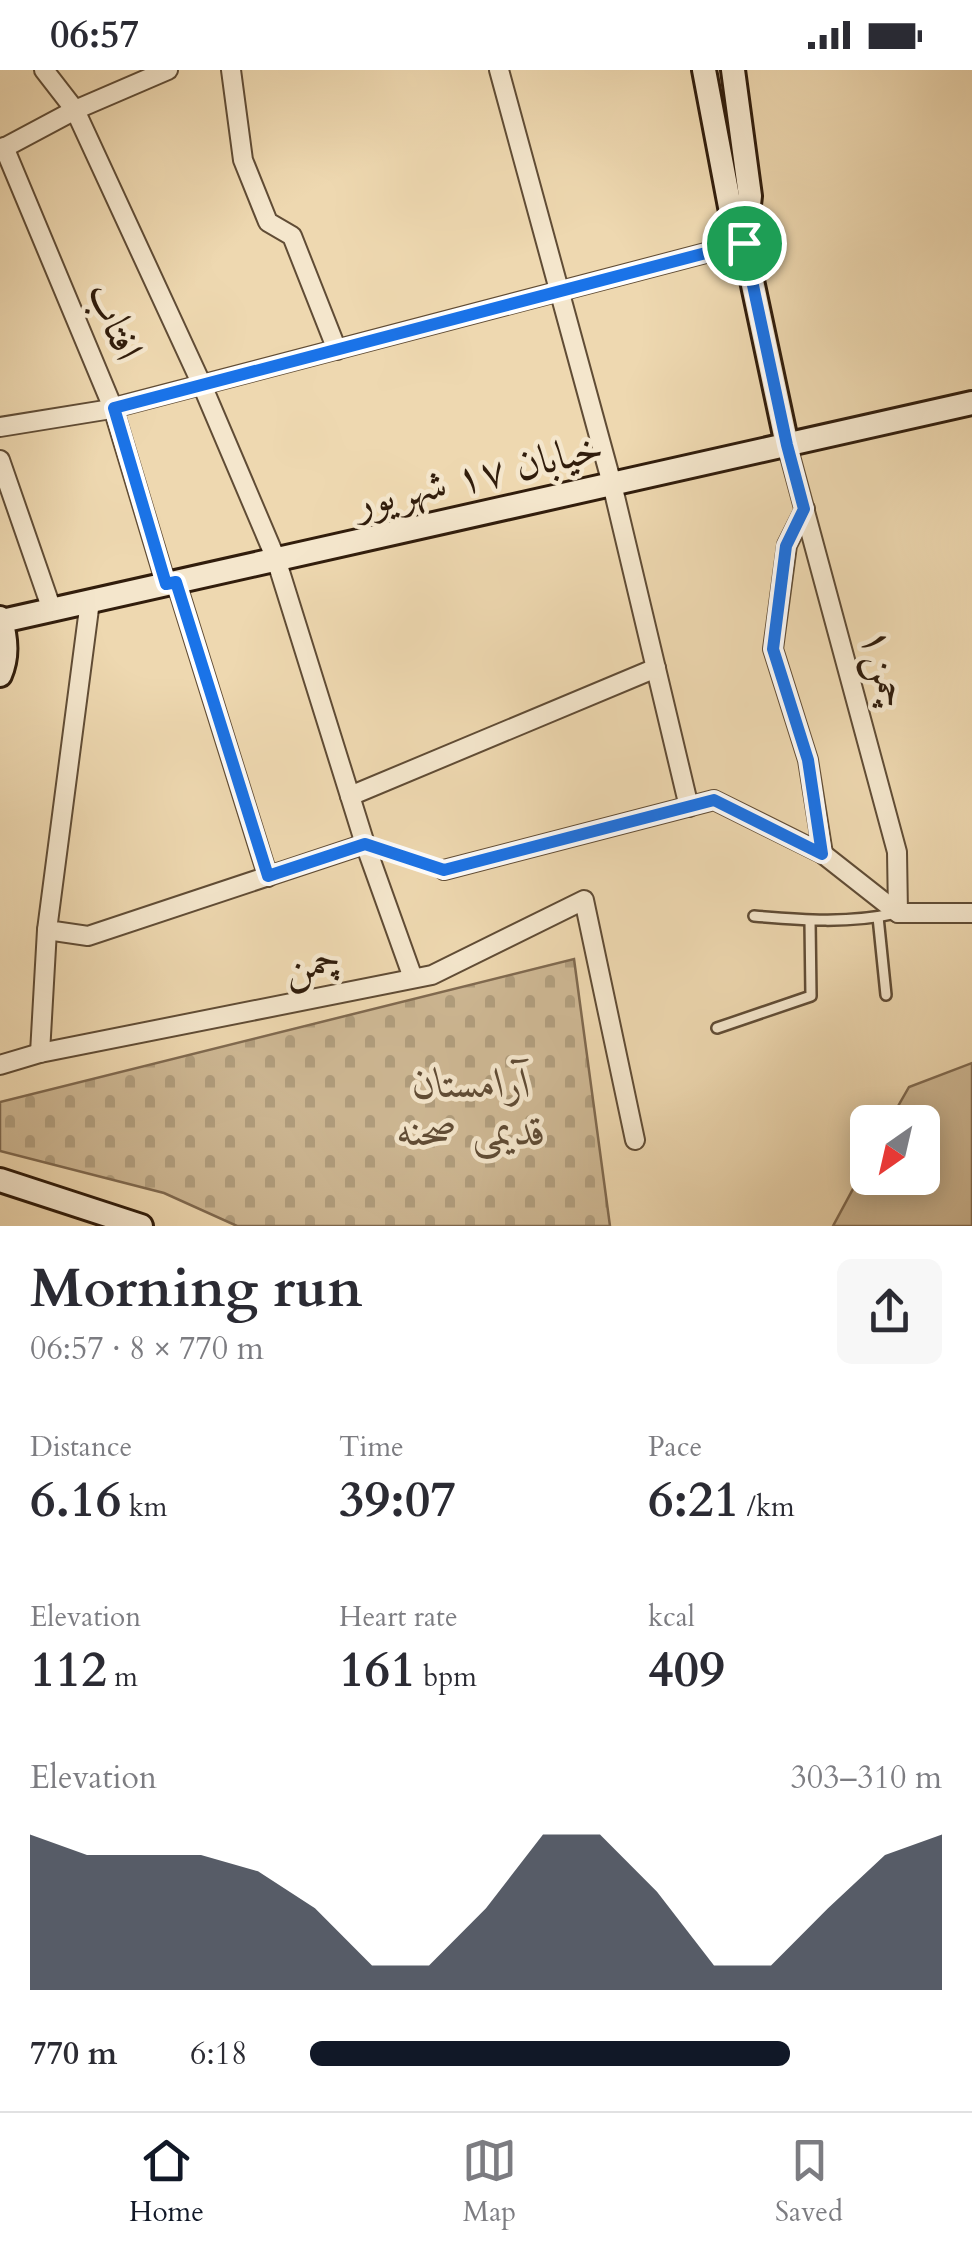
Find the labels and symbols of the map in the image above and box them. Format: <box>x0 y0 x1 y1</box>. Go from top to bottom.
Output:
pin <box>702 201 787 286</box>
street label: افتاب <box>73 273 157 369</box>
street label: خیابان ۱۷ شهریور <box>345 419 609 532</box>
street label: چمن۱ <box>847 621 923 715</box>
street label: چمن <box>279 930 345 996</box>
park label: آرامستان قدیمی صحنه <box>397 1055 547 1160</box>
north arrow <box>850 1105 940 1195</box>

